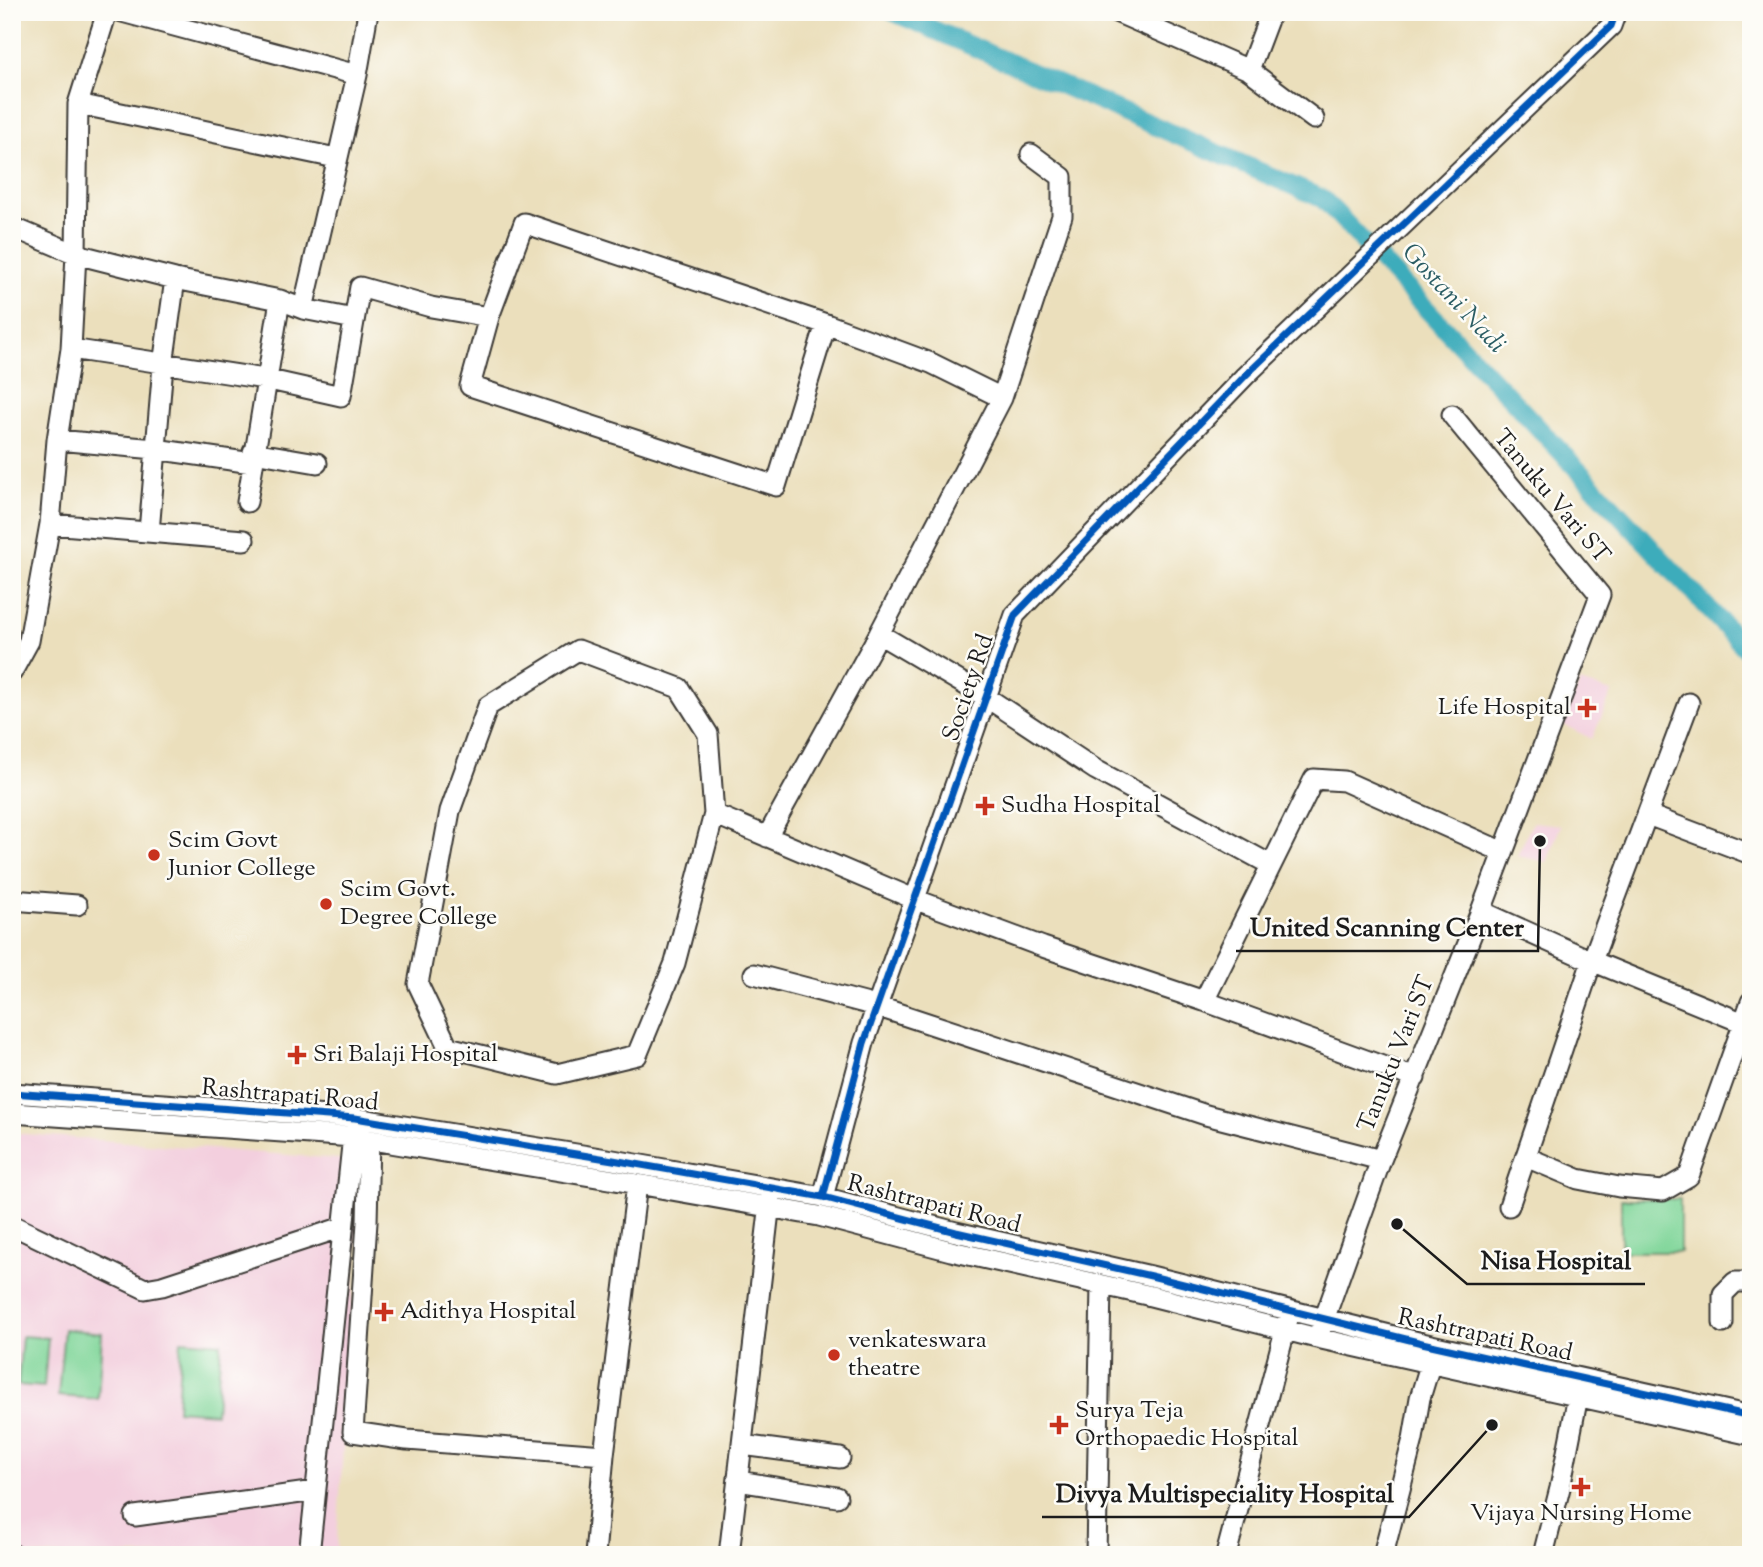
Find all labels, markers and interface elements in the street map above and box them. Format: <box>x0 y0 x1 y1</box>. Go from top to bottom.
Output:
water label: Gostani Nadi <box>1392 236 1514 362</box>
street label: Tanuku Vari ST <box>1485 423 1617 572</box>
street label: Society Rd <box>935 629 1003 746</box>
place label: Life Hospital <box>1438 691 1571 725</box>
marker: Life Hospital <box>1577 698 1597 718</box>
place label: Sudha Hospital <box>1001 789 1161 823</box>
marker: Sudha Hospital <box>975 796 995 816</box>
place label: Scim Govt Junior College <box>166 824 316 886</box>
marker: Scim Govt Junior College <box>146 847 162 863</box>
place label: Scim Govt. Degree College <box>340 873 497 935</box>
marker: Scim Govt. Degree College <box>318 896 334 912</box>
callout: United Scanning Center <box>1236 904 1538 951</box>
text: United Scanning Center <box>1250 911 1524 948</box>
street label: Tanuku Vari ST <box>1350 971 1444 1137</box>
place label: Sri Balaji Hospital <box>313 1038 498 1072</box>
marker: Sri Balaji Hospital <box>287 1045 307 1065</box>
street label: Rashtrapati Road <box>200 1071 380 1121</box>
street label: Rashtrapati Road <box>844 1167 1025 1243</box>
callout: Nisa Hospital <box>1467 1237 1645 1284</box>
text: Nisa Hospital <box>1481 1244 1632 1281</box>
place label: Adithya Hospital <box>400 1295 577 1329</box>
street label: Rashtrapati Road <box>1394 1301 1576 1371</box>
marker: Adithya Hospital <box>374 1302 394 1322</box>
place label: venkateswara theatre <box>848 1324 987 1386</box>
marker: venkateswara theatre <box>826 1347 842 1363</box>
place label: Surya Teja Orthopaedic Hospital <box>1075 1394 1299 1456</box>
marker: Surya Teja Orthopaedic Hospital <box>1049 1415 1069 1435</box>
callout: Divya Multispeciality Hospital <box>1042 1470 1409 1517</box>
text: Divya Multispeciality Hospital <box>1056 1477 1395 1514</box>
marker: Vijaya Nursing Home <box>1571 1477 1591 1497</box>
place label: Vijaya Nursing Home <box>1470 1497 1692 1531</box>

